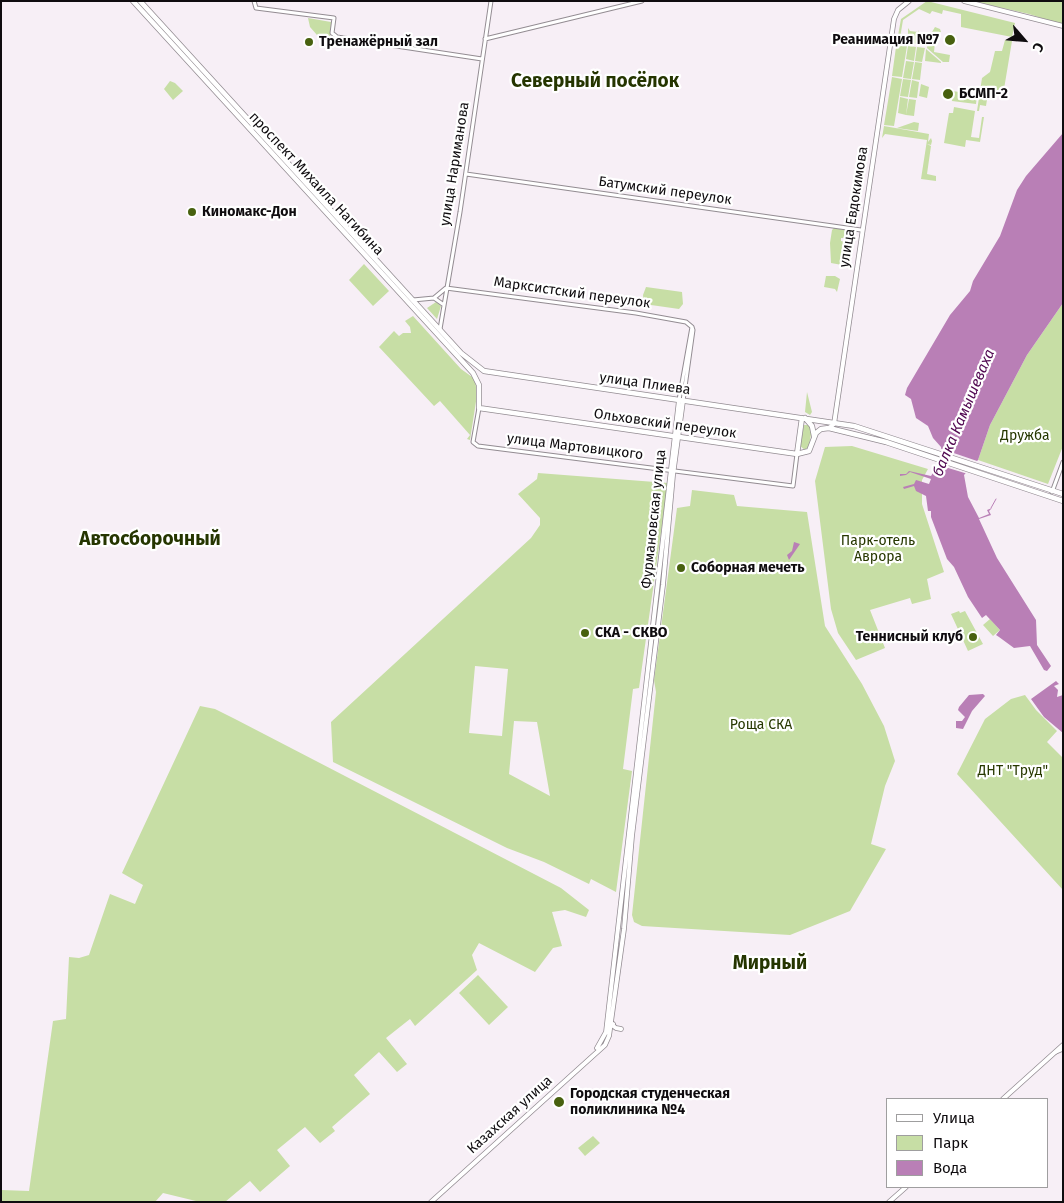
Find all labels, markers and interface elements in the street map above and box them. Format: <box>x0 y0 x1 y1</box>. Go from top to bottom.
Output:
north arrow <box>999 15 1049 65</box>
place label: Реанимация №7 <box>832 32 939 48</box>
marker: Реанимация №7 <box>943 33 957 47</box>
place label: Тренажёрный зал <box>319 34 438 50</box>
marker: Тренажёрный зал <box>303 36 315 48</box>
text: С <box>1028 40 1047 54</box>
district label: Северный посёлок <box>511 71 679 93</box>
place label: БСМП-2 <box>959 86 1008 102</box>
marker: БСМП-2 <box>941 87 955 101</box>
street label: улица Нариманова <box>437 101 473 227</box>
street label: проспект Михаила Нагибина <box>245 109 387 259</box>
street label: улица Евдокимова <box>836 145 872 269</box>
street label: Батумский переулок <box>597 173 733 209</box>
place label: Киномакс-Дон <box>202 204 297 220</box>
marker: Киномакс-Дон <box>186 206 198 218</box>
street label: Марксистский переулок <box>493 274 651 312</box>
water label: балка Камышеваха <box>929 347 999 479</box>
street label: улица Плиева <box>598 369 692 399</box>
street label: Ольховский переулок <box>593 406 737 442</box>
park label: Дружба <box>1000 428 1050 444</box>
street label: улица Мартовицкого <box>506 430 644 464</box>
street label: Фурмановская улица <box>638 449 670 589</box>
district label: Автосборочный <box>79 529 221 551</box>
park label: Парк-отель Аврора <box>841 533 915 566</box>
place label: Соборная мечеть <box>691 560 805 576</box>
marker: Соборная мечеть <box>675 562 687 574</box>
place label: СКА - СКВО <box>595 625 667 641</box>
marker: СКА - СКВО <box>579 627 591 639</box>
place label: Теннисный клуб <box>856 629 963 645</box>
marker: Теннисный клуб <box>967 631 979 643</box>
park label: Роща СКА <box>730 717 792 733</box>
park label: ДНТ "Труд" <box>978 763 1048 779</box>
district label: Мирный <box>733 953 807 975</box>
street label: Казахская улица <box>464 1072 556 1158</box>
place label: Городская студенческая поликлиника №4 <box>570 1086 730 1118</box>
marker: Городская студенческая поликлиника №4 <box>552 1095 566 1109</box>
legend <box>886 1098 1049 1188</box>
text: Улица <box>933 1109 975 1127</box>
text: Парк <box>933 1134 968 1152</box>
text: Вода <box>933 1159 967 1177</box>

